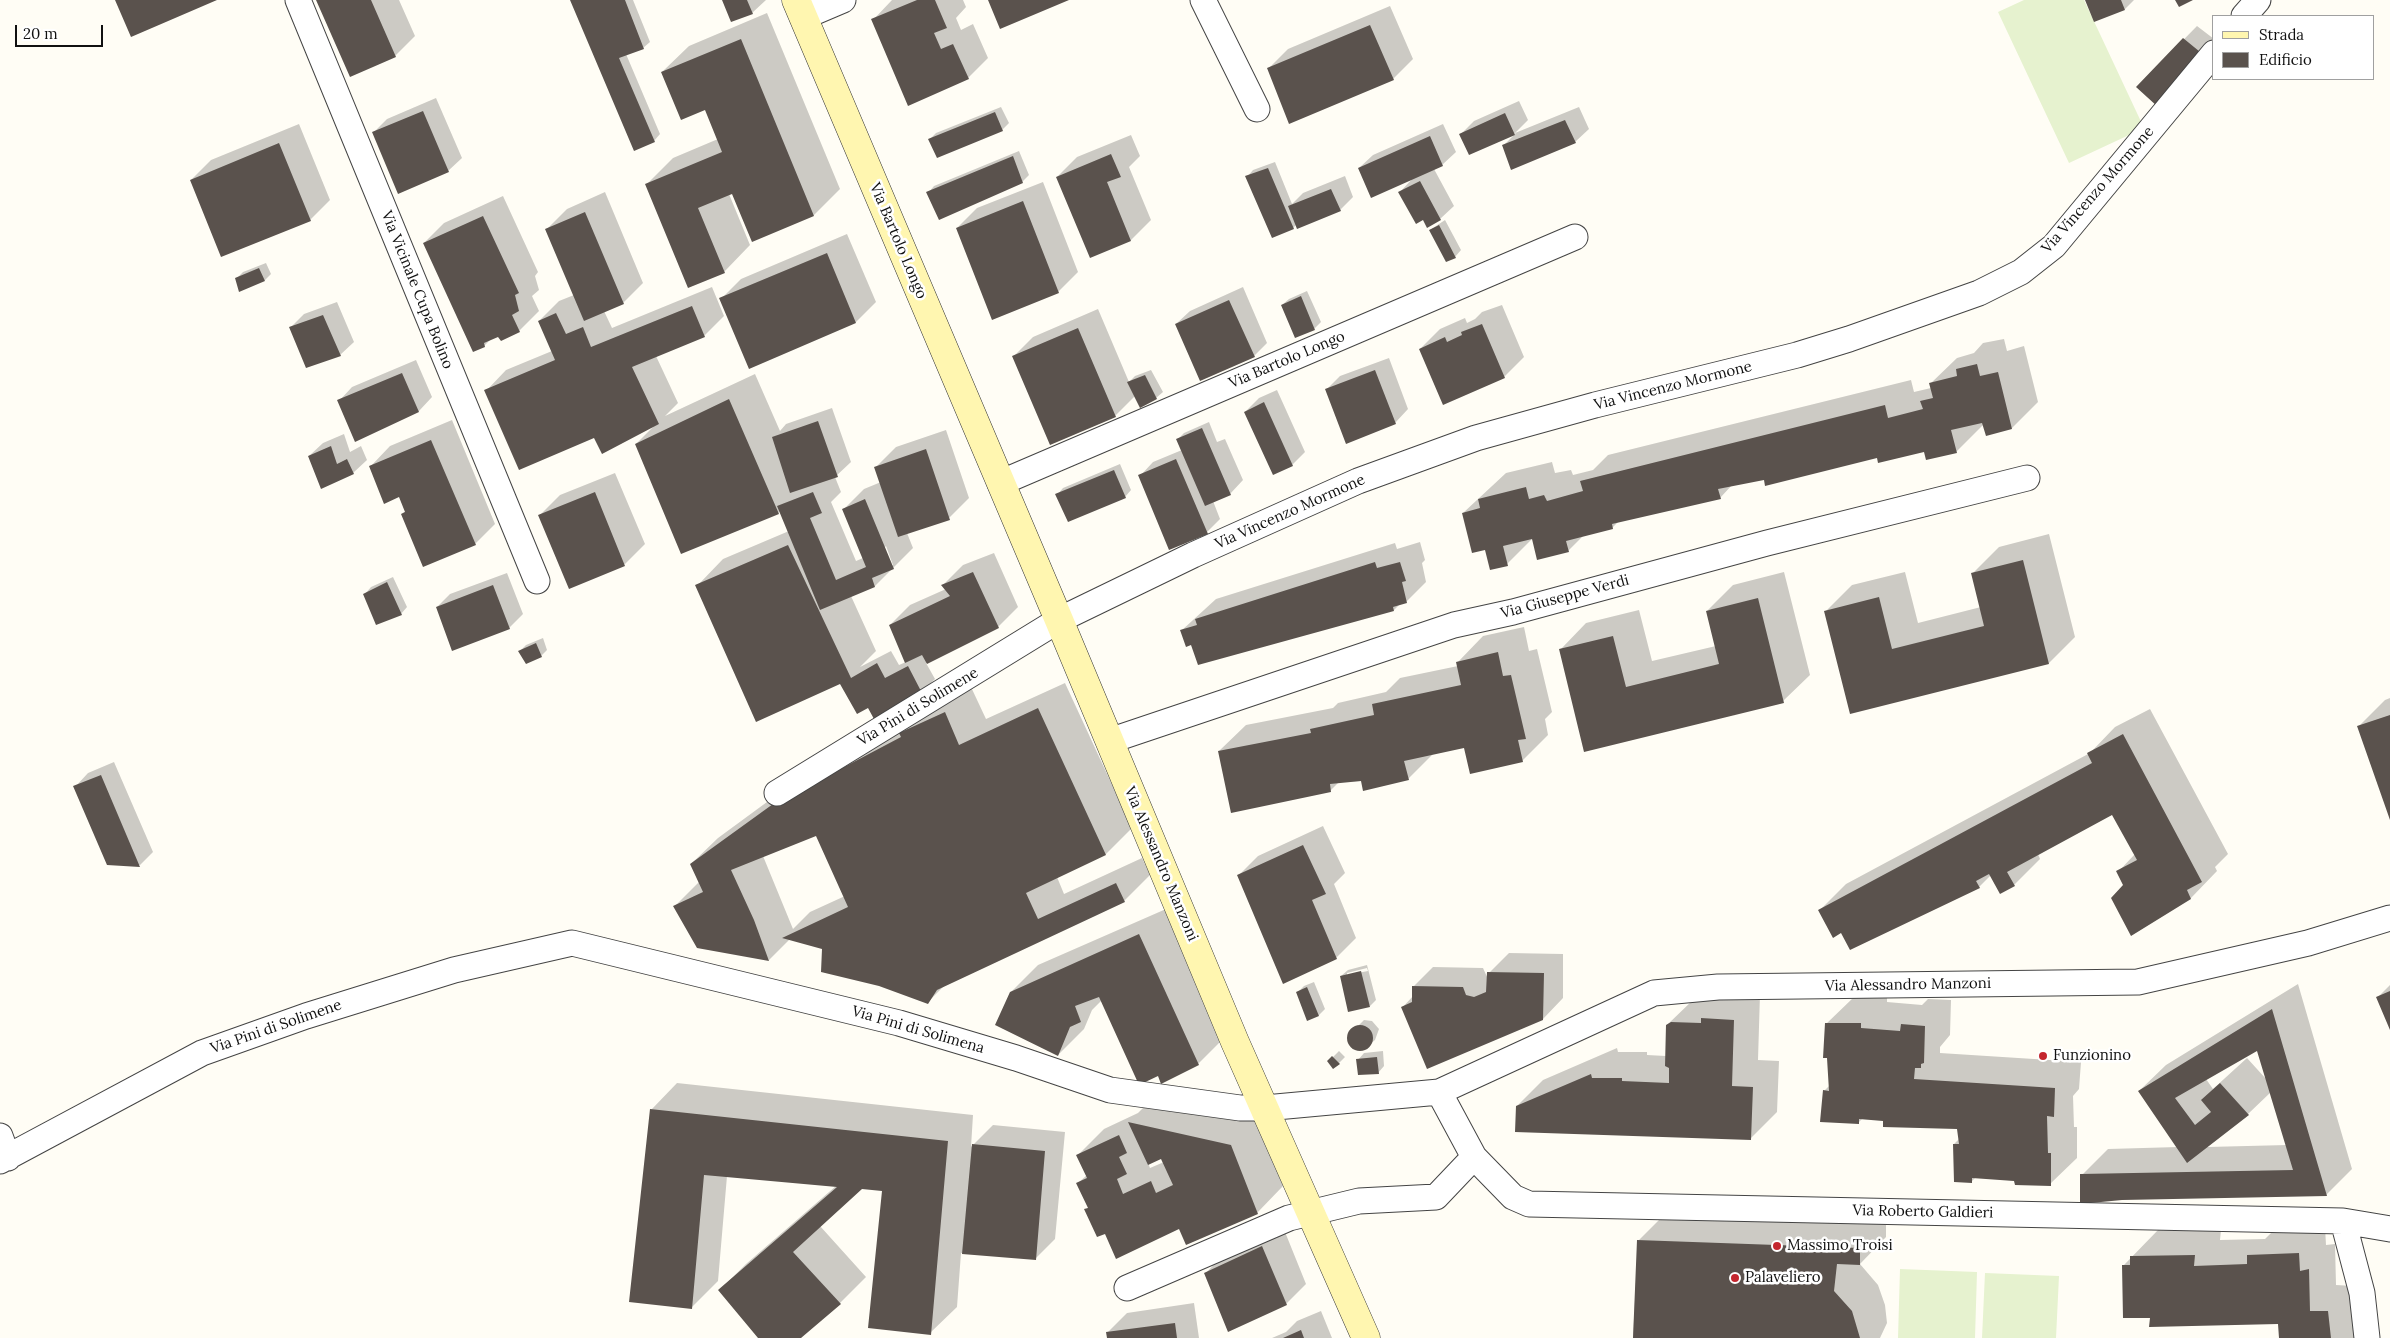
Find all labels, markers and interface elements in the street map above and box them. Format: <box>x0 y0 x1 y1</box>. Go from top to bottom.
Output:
scale bar <box>18 15 105 47</box>
legend <box>2212 15 2375 80</box>
text: 20 m <box>23 24 58 43</box>
text: Strada <box>2259 25 2304 44</box>
text: Edificio <box>2259 50 2312 69</box>
street label: Via Vincenzo Mormone <box>2038 123 2158 257</box>
street label: Via Bartolo Longo <box>865 180 931 302</box>
street label: Via Vicinale Cupa Bolino <box>377 208 457 372</box>
street label: Via Bartolo Longo <box>1226 327 1348 393</box>
street label: Via Vincenzo Mormone <box>1592 358 1754 414</box>
street label: Via Vincenzo Mormone <box>1212 471 1368 553</box>
street label: Via Giuseppe Verdi <box>1499 571 1631 623</box>
street label: Via Pini di Solimene <box>854 664 982 750</box>
street label: Via Alessandro Manzoni <box>1120 784 1202 944</box>
street label: Via Alessandro Manzoni <box>1825 975 1991 995</box>
street label: Via Pini di Solimene <box>208 996 344 1058</box>
street label: Via Pini di Solimena <box>850 1002 986 1058</box>
place label: Funzionino <box>2053 1047 2131 1065</box>
marker: Funzionino <box>2037 1050 2049 1062</box>
street label: Via Roberto Galdieri <box>1852 1202 1994 1222</box>
place label: Massimo Troisi <box>1787 1237 1893 1255</box>
marker: Massimo Troisi <box>1771 1240 1783 1252</box>
place label: Palaveliero <box>1745 1269 1821 1287</box>
marker: Palaveliero <box>1729 1272 1741 1284</box>

